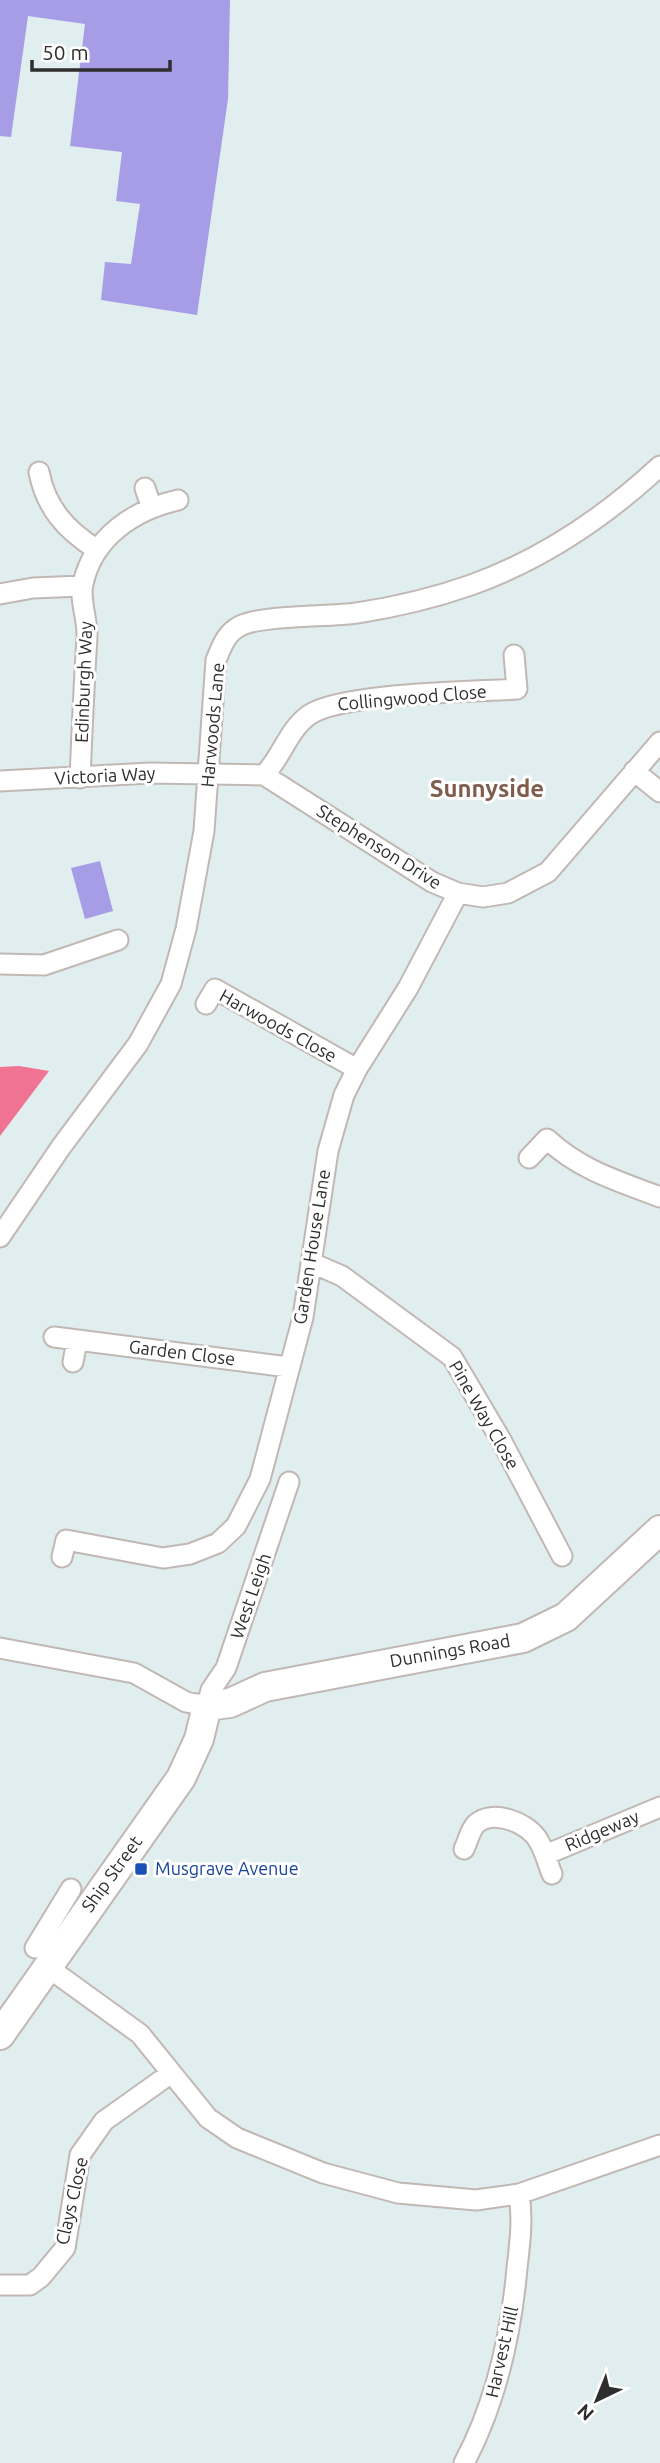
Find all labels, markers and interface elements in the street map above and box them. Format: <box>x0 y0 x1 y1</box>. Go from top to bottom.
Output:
scale bar <box>32 28 170 72</box>
text: 50 m <box>42 40 89 64</box>
street label: Edinburgh Way <box>71 620 95 743</box>
street label: Harwoods Lane <box>197 662 227 788</box>
street label: Collingwood Close <box>336 681 487 713</box>
street label: Victoria Way <box>54 762 156 788</box>
district label: Sunnyside <box>430 775 544 802</box>
street label: Stephenson Drive <box>314 800 445 892</box>
street label: Harwoods Close <box>217 985 340 1066</box>
street label: Garden House Lane <box>289 1168 333 1326</box>
street label: Garden Close <box>128 1336 236 1368</box>
street label: Pine Way Close <box>446 1357 524 1472</box>
street label: West Leigh <box>226 1550 274 1641</box>
street label: Dunnings Road <box>388 1630 512 1670</box>
street label: Ridgeway <box>562 1805 642 1855</box>
street label: Ship Street <box>77 1832 145 1915</box>
place label: Musgrave Avenue <box>155 1858 299 1878</box>
marker: Musgrave Avenue <box>133 1861 149 1877</box>
street label: Clays Close <box>51 2155 91 2247</box>
street label: Harvest Hill <box>481 2304 521 2399</box>
north arrow <box>562 2365 632 2435</box>
text: N <box>573 2400 598 2425</box>

